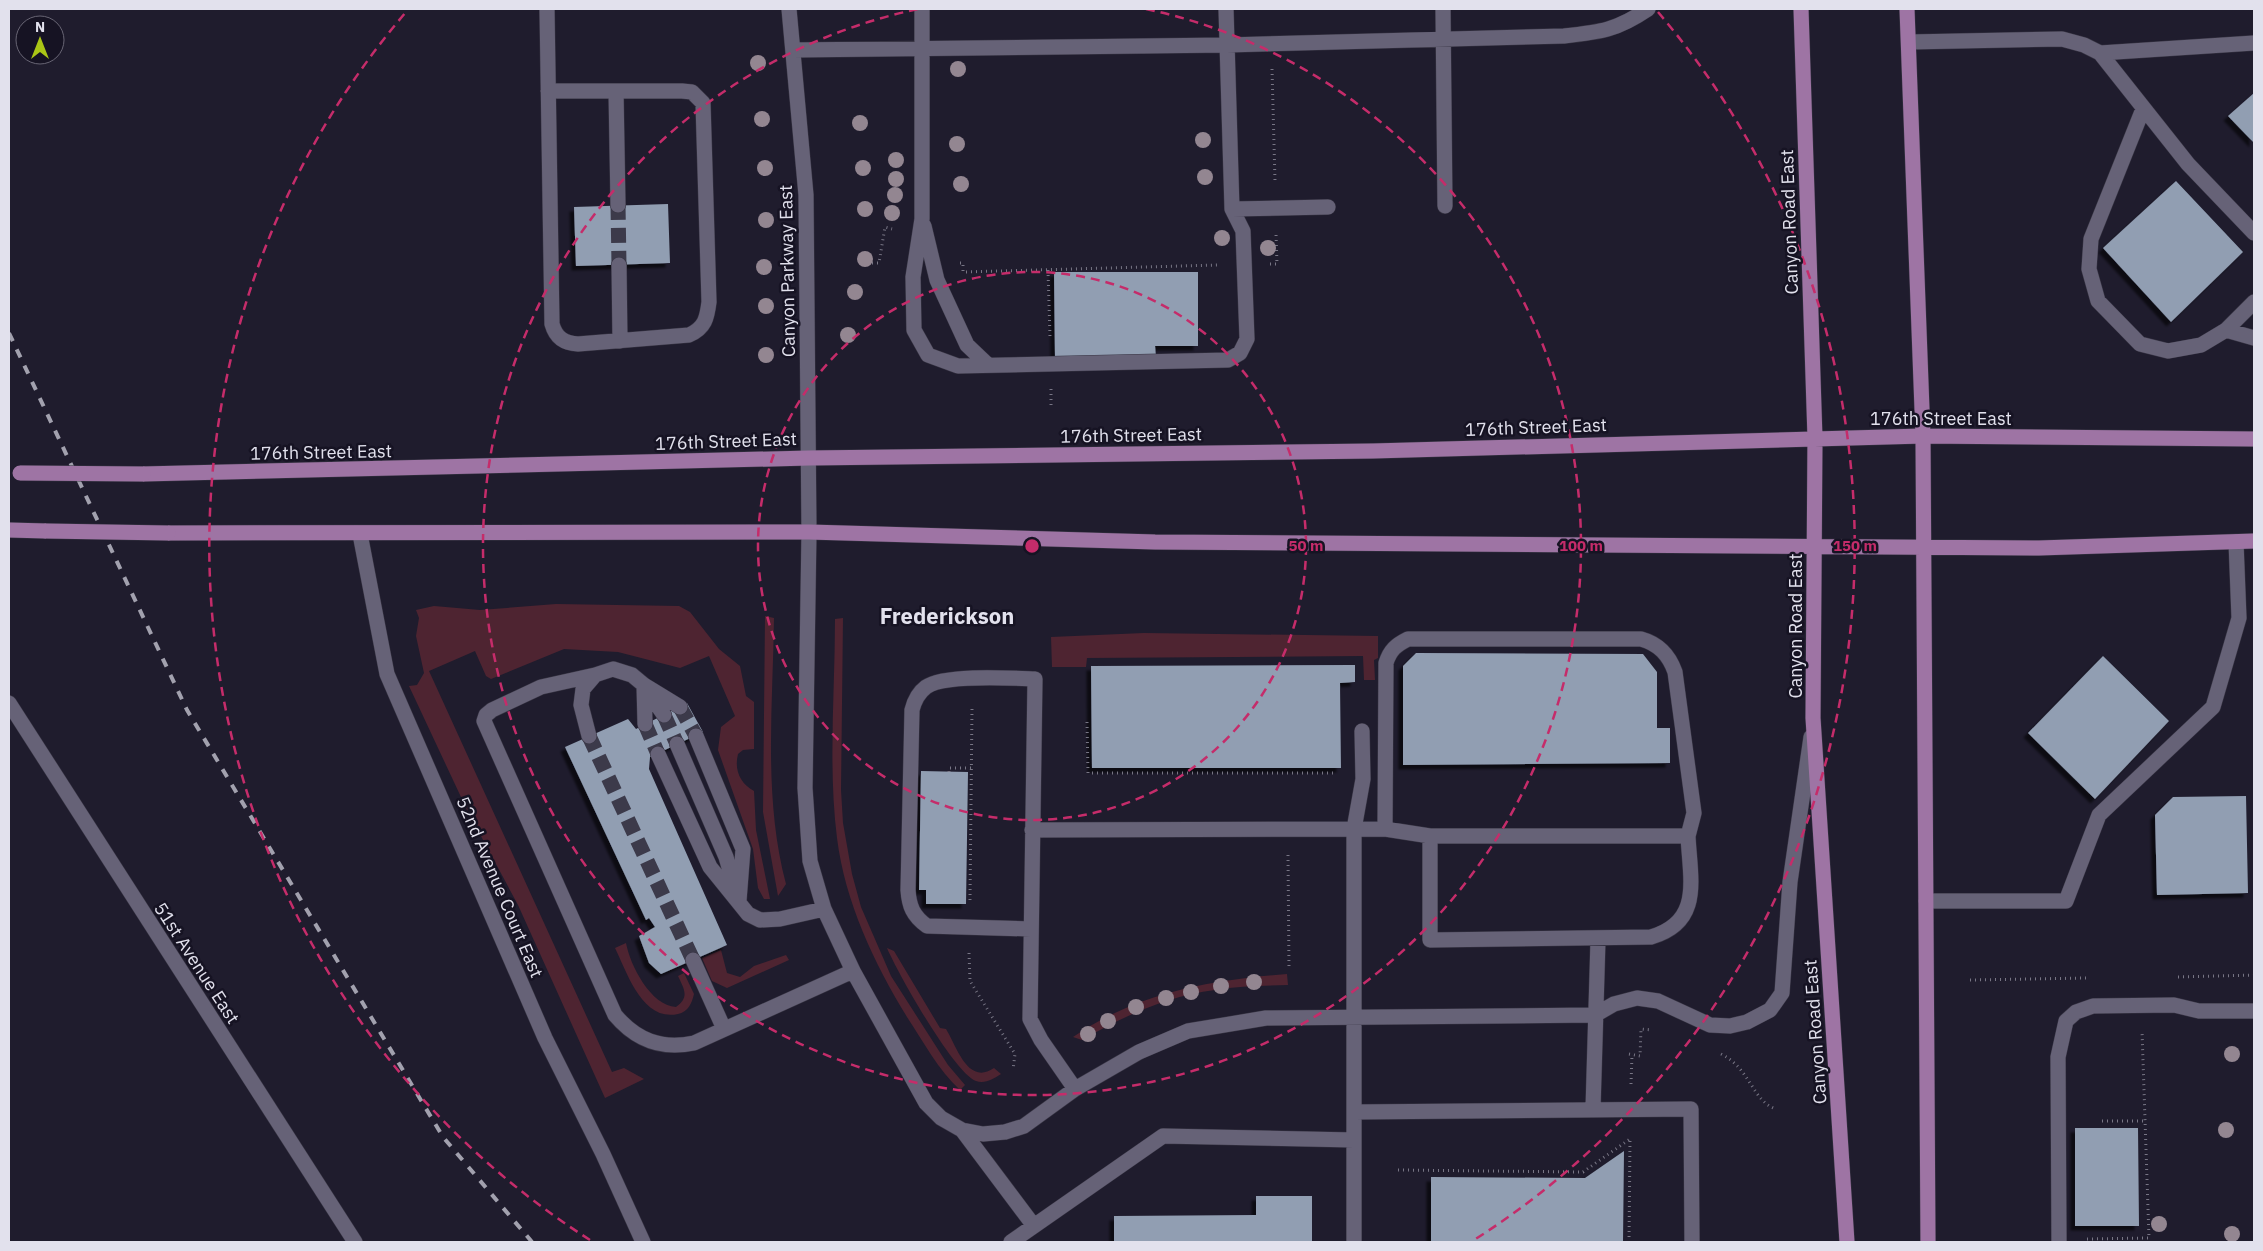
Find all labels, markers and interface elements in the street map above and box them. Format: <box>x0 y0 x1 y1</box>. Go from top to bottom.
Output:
north arrow <box>15 15 65 65</box>
text: N <box>35 18 45 36</box>
street label: Canyon Road East <box>1775 149 1803 295</box>
street label: Canyon Parkway East <box>774 185 800 357</box>
street label: 176th Street East <box>1870 407 2012 430</box>
street label: 176th Street East <box>1465 413 1607 441</box>
street label: 176th Street East <box>1060 422 1202 448</box>
street label: 176th Street East <box>655 427 797 455</box>
street label: 176th Street East <box>250 439 392 465</box>
text: 50 m <box>1289 536 1323 555</box>
text: 100 m <box>1559 536 1603 555</box>
text: 150 m <box>1833 536 1877 555</box>
centre of rings <box>1023 537 1041 555</box>
street label: Canyon Road East <box>1784 553 1807 699</box>
district label: Frederickson <box>880 601 1014 630</box>
street label: 52nd Avenue Court East <box>451 793 549 981</box>
street label: 51st Avenue East <box>149 898 245 1028</box>
street label: Canyon Road East <box>1798 959 1832 1105</box>

